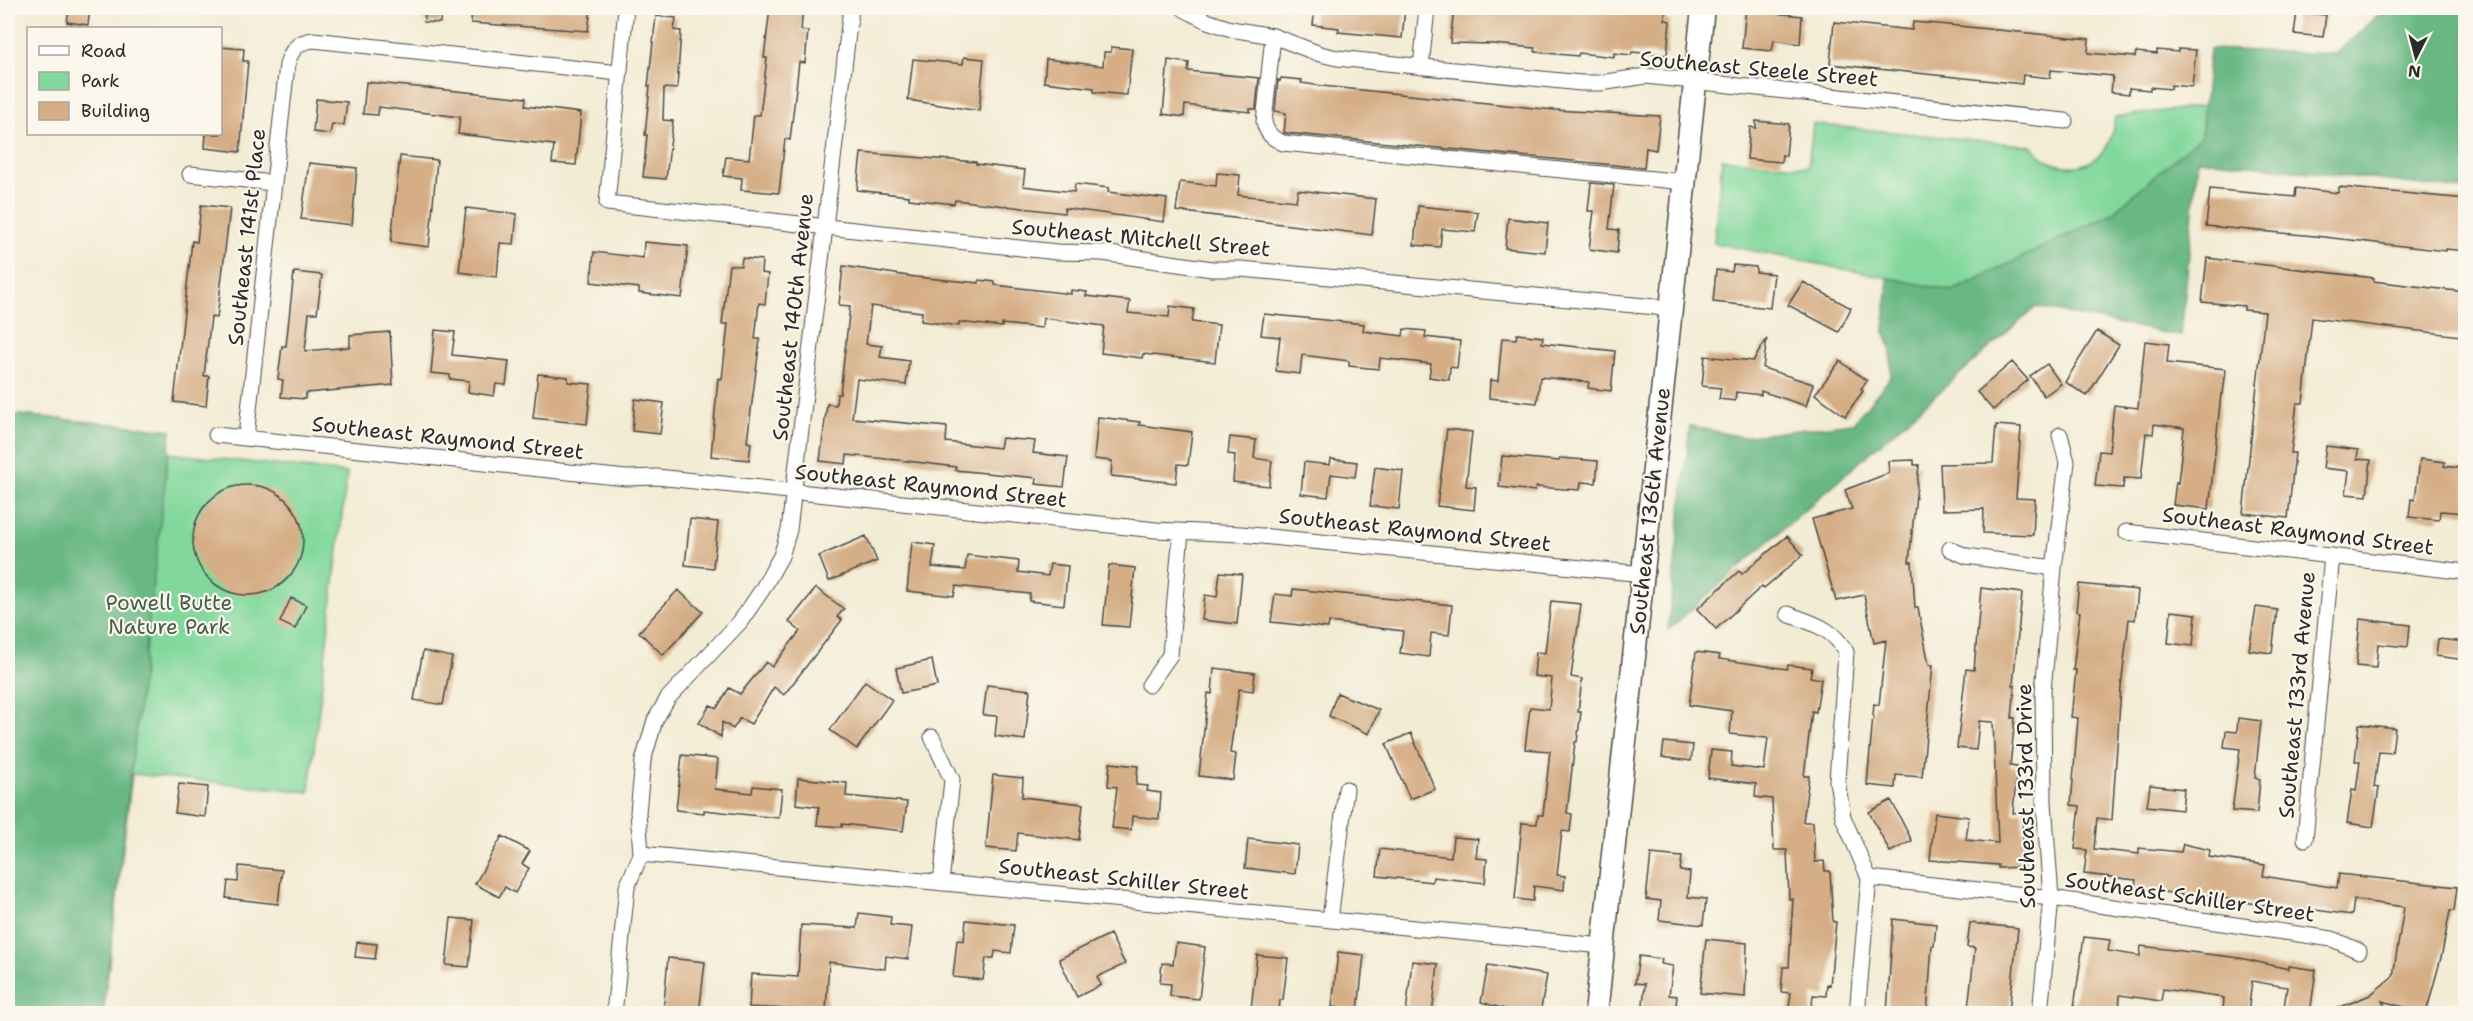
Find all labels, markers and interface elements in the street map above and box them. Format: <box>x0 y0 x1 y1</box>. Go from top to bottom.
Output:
legend <box>27 27 222 135</box>
north arrow <box>2386 27 2446 87</box>
text: Road <box>81 39 126 63</box>
street label: Southeast Steele Street <box>1639 45 1879 93</box>
text: N <box>2407 60 2422 83</box>
text: Park <box>81 69 120 93</box>
text: Building <box>81 99 150 123</box>
street label: Southeast 141st Place <box>222 127 272 347</box>
street label: Southeast 140th Avenue <box>766 192 820 442</box>
street label: Southeast Mitchell Street <box>1011 213 1271 263</box>
street label: Southeast 136th Avenue <box>1623 386 1677 636</box>
street label: Southeast Raymond Street <box>311 410 585 466</box>
street label: Southeast Raymond Street <box>794 458 1068 514</box>
street label: Southeast Raymond Street <box>2161 500 2435 562</box>
street label: Southeast Raymond Street <box>1278 502 1552 558</box>
street label: Southeast 133rd Avenue <box>2272 570 2322 820</box>
park label: Powell Butte Nature Park <box>105 589 233 641</box>
street label: Southeast 133rd Drive <box>2010 683 2042 909</box>
street label: Southeast Schiller Street <box>997 852 1251 906</box>
street label: Southeast Schiller Street <box>2063 866 2317 928</box>

